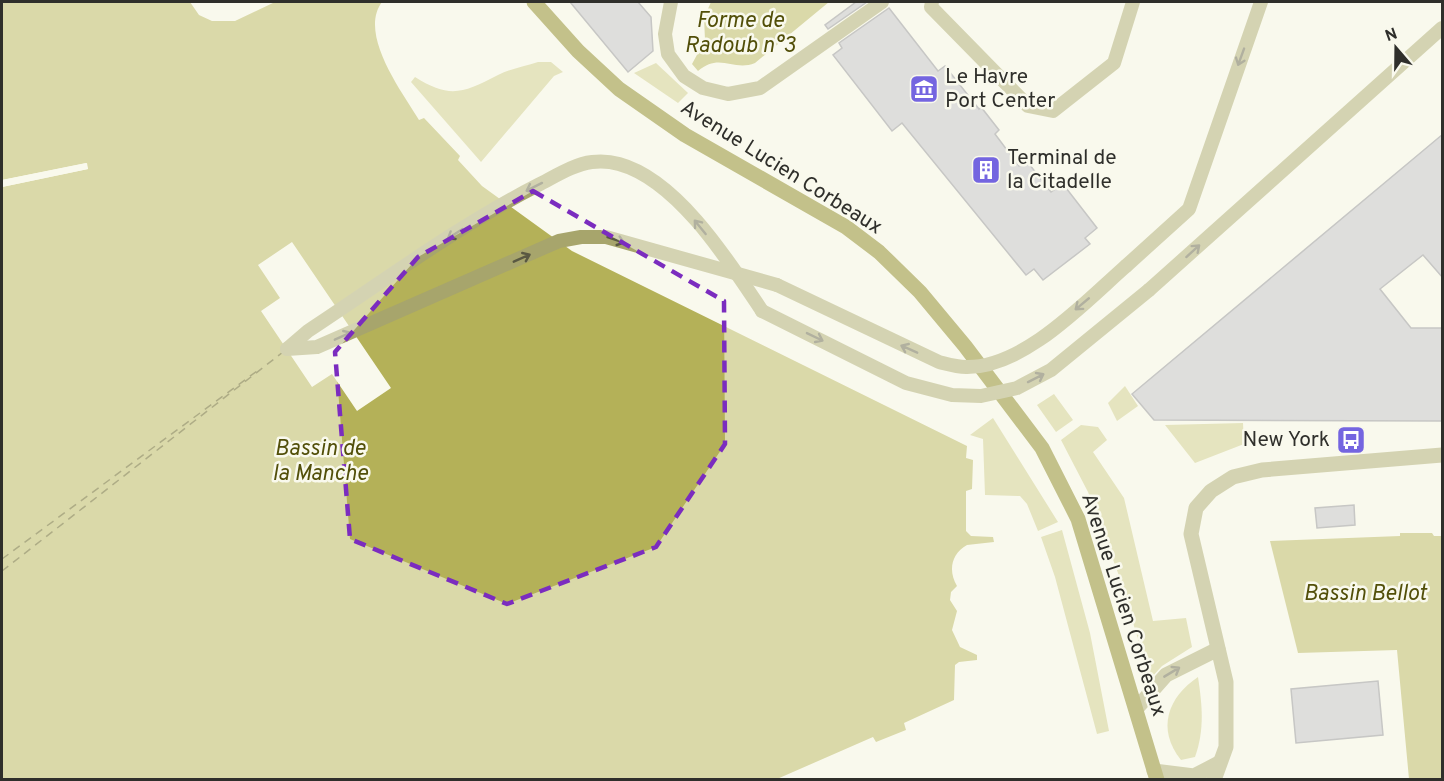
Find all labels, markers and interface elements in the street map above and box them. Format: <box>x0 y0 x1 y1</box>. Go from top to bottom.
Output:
water label: Forme de Radoub n°3 <box>684 8 796 60</box>
north arrow <box>1366 18 1426 78</box>
text: N <box>1383 24 1400 47</box>
one-way arrow <box>1235 47 1246 65</box>
place label: Le Havre Port Center <box>945 64 1055 115</box>
museum icon: Le Havre Port Center <box>908 73 940 105</box>
street label: Avenue Lucien Corbeaux <box>675 95 887 241</box>
place label: Terminal de la Citadelle <box>1007 145 1117 196</box>
building icon: Terminal de la Citadelle <box>970 154 1002 186</box>
one-way arrow <box>525 182 543 193</box>
one-way arrow <box>693 219 706 235</box>
one-way arrow <box>447 228 464 241</box>
one-way arrow <box>606 236 625 247</box>
one-way arrow <box>1185 244 1200 258</box>
one-way arrow <box>512 251 530 263</box>
one-way arrow <box>1075 297 1090 311</box>
one-way arrow <box>334 329 352 340</box>
one-way arrow <box>805 332 823 344</box>
one-way arrow <box>900 343 919 354</box>
one-way arrow <box>1027 371 1045 383</box>
bus stop icon: New York <box>1335 424 1367 456</box>
place label: New York <box>1243 427 1330 454</box>
water label: Bassin de la Manche <box>272 436 368 488</box>
street label: Avenue Lucien Corbeaux <box>1074 490 1172 720</box>
water label: Bassin Bellot <box>1303 581 1428 608</box>
one-way arrow <box>1163 666 1180 678</box>

